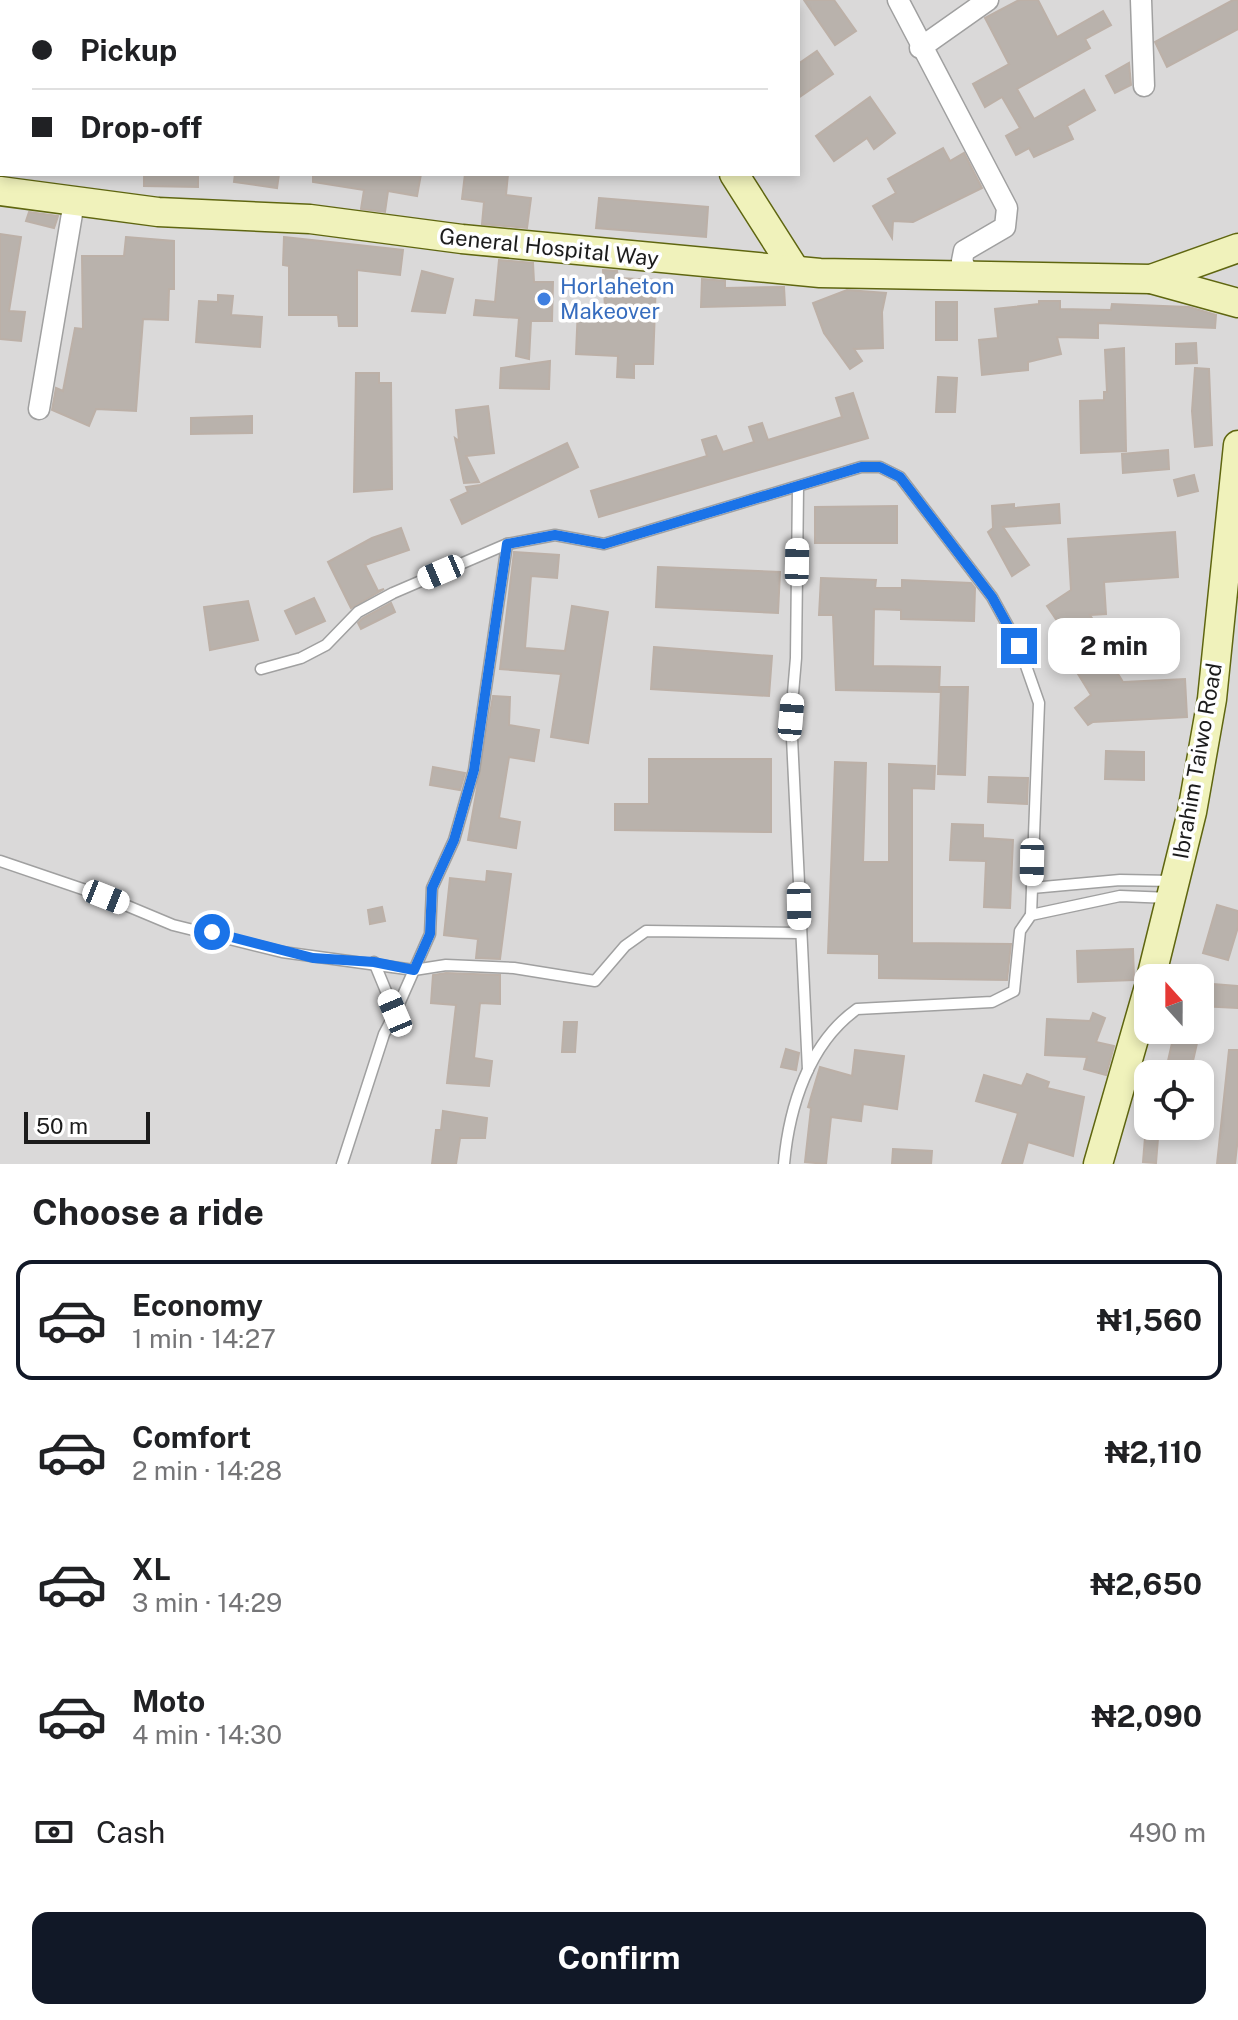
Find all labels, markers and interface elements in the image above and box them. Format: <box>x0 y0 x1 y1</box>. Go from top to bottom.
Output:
text: Pickup <box>80 32 177 68</box>
text: Drop-off <box>80 109 202 145</box>
street label: General Hospital Way <box>438 223 660 271</box>
place label: Horlaheton Makeover <box>560 273 675 324</box>
marker: Horlaheton Makeover <box>535 290 553 308</box>
car <box>785 538 809 586</box>
car <box>414 552 468 592</box>
callout: 2 min <box>1047 618 1179 674</box>
route end <box>1001 628 1037 664</box>
text: 2 min <box>1080 630 1148 661</box>
street label: Ibrahim Taiwo Road <box>1167 661 1227 861</box>
car <box>777 692 805 742</box>
car <box>1020 838 1044 886</box>
car <box>79 877 133 917</box>
car <box>787 882 811 930</box>
route start <box>194 914 230 950</box>
north arrow <box>1134 964 1214 1044</box>
map controls <box>1134 964 1214 1140</box>
car <box>375 986 415 1040</box>
button: locate <box>1134 1060 1214 1140</box>
scale bar <box>24 1108 150 1144</box>
text: 50 m <box>36 1113 88 1139</box>
text: Choose a ride <box>32 1191 264 1233</box>
icon: car <box>36 1284 108 1356</box>
text: Economy <box>132 1287 263 1323</box>
text: ₦1,560 <box>1097 1302 1202 1338</box>
text: 1 min · 14:27 <box>132 1323 276 1354</box>
icon: car <box>36 1416 108 1488</box>
text: Comfort <box>132 1419 251 1455</box>
text: ₦2,110 <box>1105 1434 1202 1470</box>
text: 2 min · 14:28 <box>132 1455 282 1486</box>
icon: car <box>36 1548 108 1620</box>
text: XL <box>132 1551 171 1587</box>
text: ₦2,650 <box>1090 1566 1202 1602</box>
text: 3 min · 14:29 <box>132 1587 282 1618</box>
icon: car <box>36 1680 108 1752</box>
text: Moto <box>132 1683 205 1719</box>
text: ₦2,090 <box>1091 1698 1202 1734</box>
text: 4 min · 14:30 <box>132 1719 282 1750</box>
icon: cash <box>32 1810 76 1854</box>
text: Cash <box>96 1814 165 1850</box>
text: 490 m <box>1129 1817 1206 1848</box>
button: Confirm <box>32 1912 1206 2004</box>

